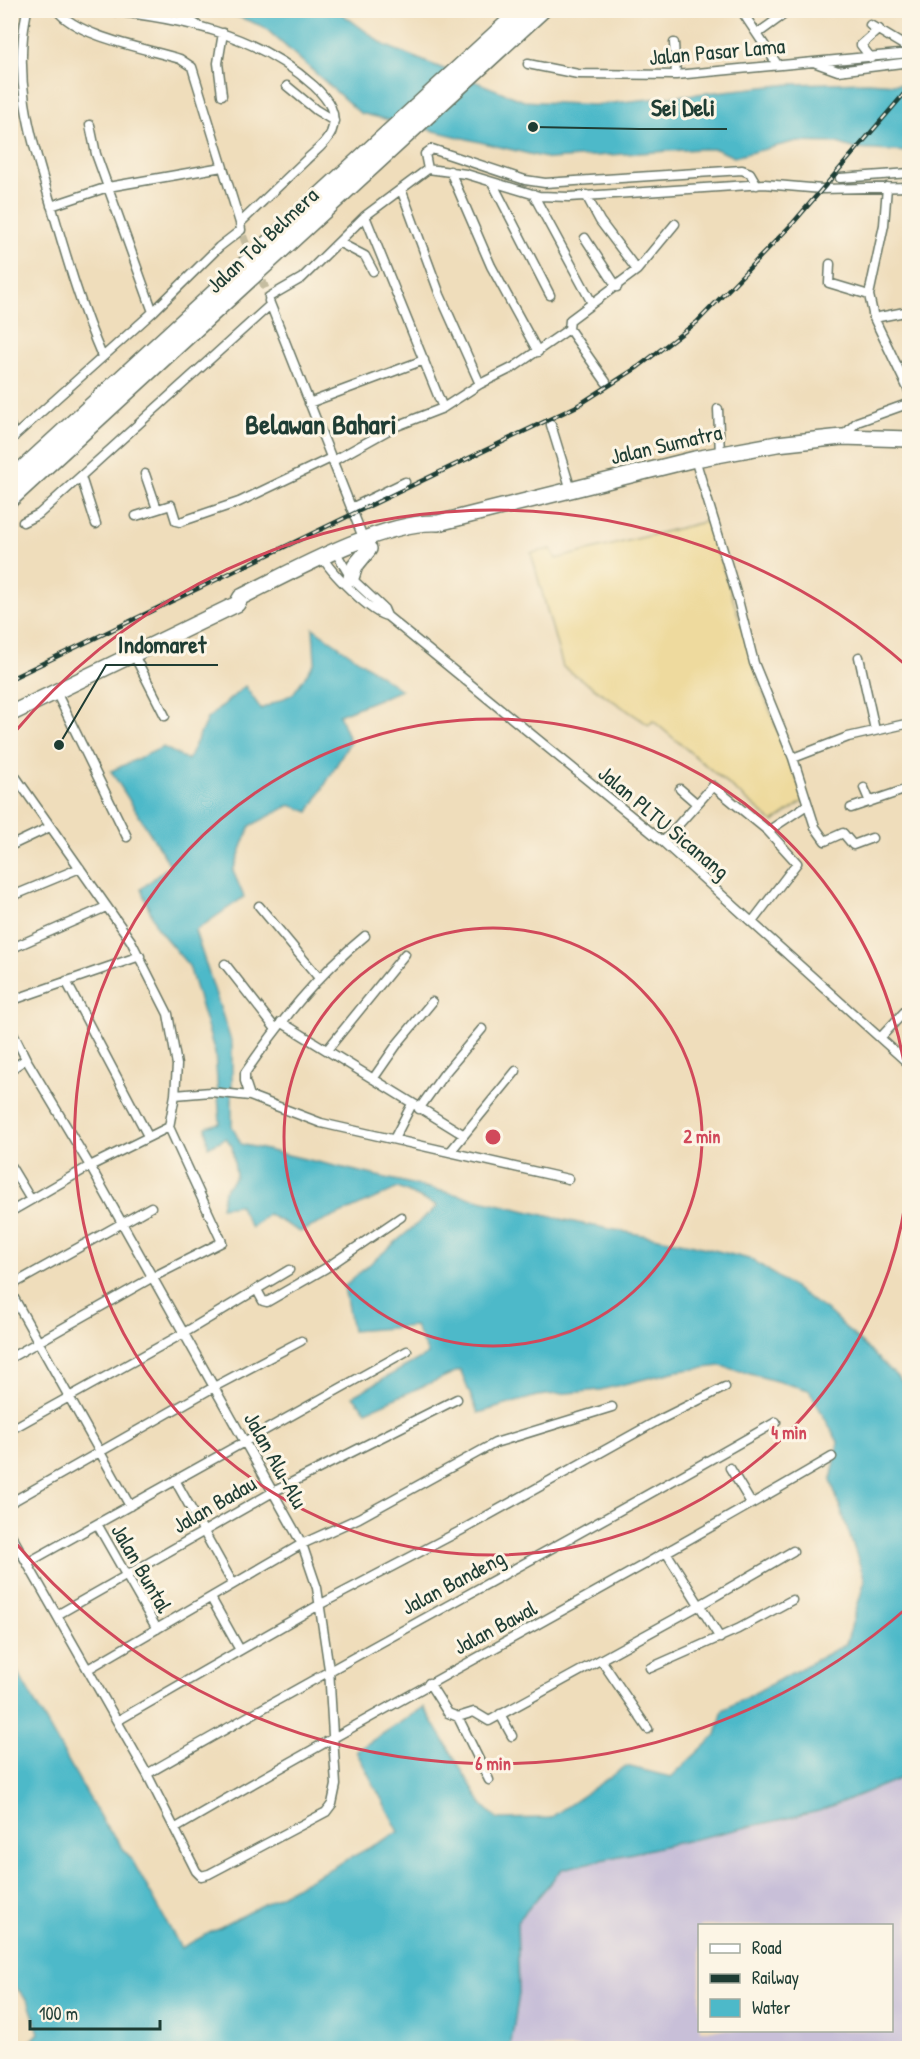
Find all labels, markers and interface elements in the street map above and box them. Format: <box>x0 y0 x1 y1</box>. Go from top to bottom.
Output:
street label: Jalan Pasar Lama <box>648 30 787 72</box>
callout: Sei Deli <box>639 87 727 129</box>
text: Sei Deli <box>651 91 715 123</box>
street label: Jalan Tol Belmera <box>200 180 325 300</box>
district label: Belawan Bahari <box>245 405 397 443</box>
street label: Jalan Sumatra <box>607 417 725 471</box>
callout: Indomaret <box>106 623 218 665</box>
text: Indomaret <box>118 628 207 660</box>
street label: Jalan PLTU Sicanang <box>592 758 736 886</box>
text: 2 min <box>684 1124 720 1149</box>
centre of rings <box>483 1127 503 1147</box>
street label: Jalan Alu-Alu <box>237 1406 315 1514</box>
text: 4 min <box>771 1420 807 1445</box>
street label: Jalan Badau <box>167 1468 262 1540</box>
street label: Jalan Buntal <box>104 1518 180 1618</box>
street label: Jalan Bandeng <box>396 1542 510 1622</box>
street label: Jalan Bawal <box>448 1592 542 1662</box>
text: 6 min <box>475 1751 511 1776</box>
legend <box>698 1924 893 2032</box>
text: Road <box>752 1935 782 1960</box>
text: Railway <box>752 1965 799 1990</box>
scale bar <box>30 1993 160 2031</box>
text: Water <box>752 1995 790 2020</box>
text: 100 m <box>39 2001 78 2026</box>

